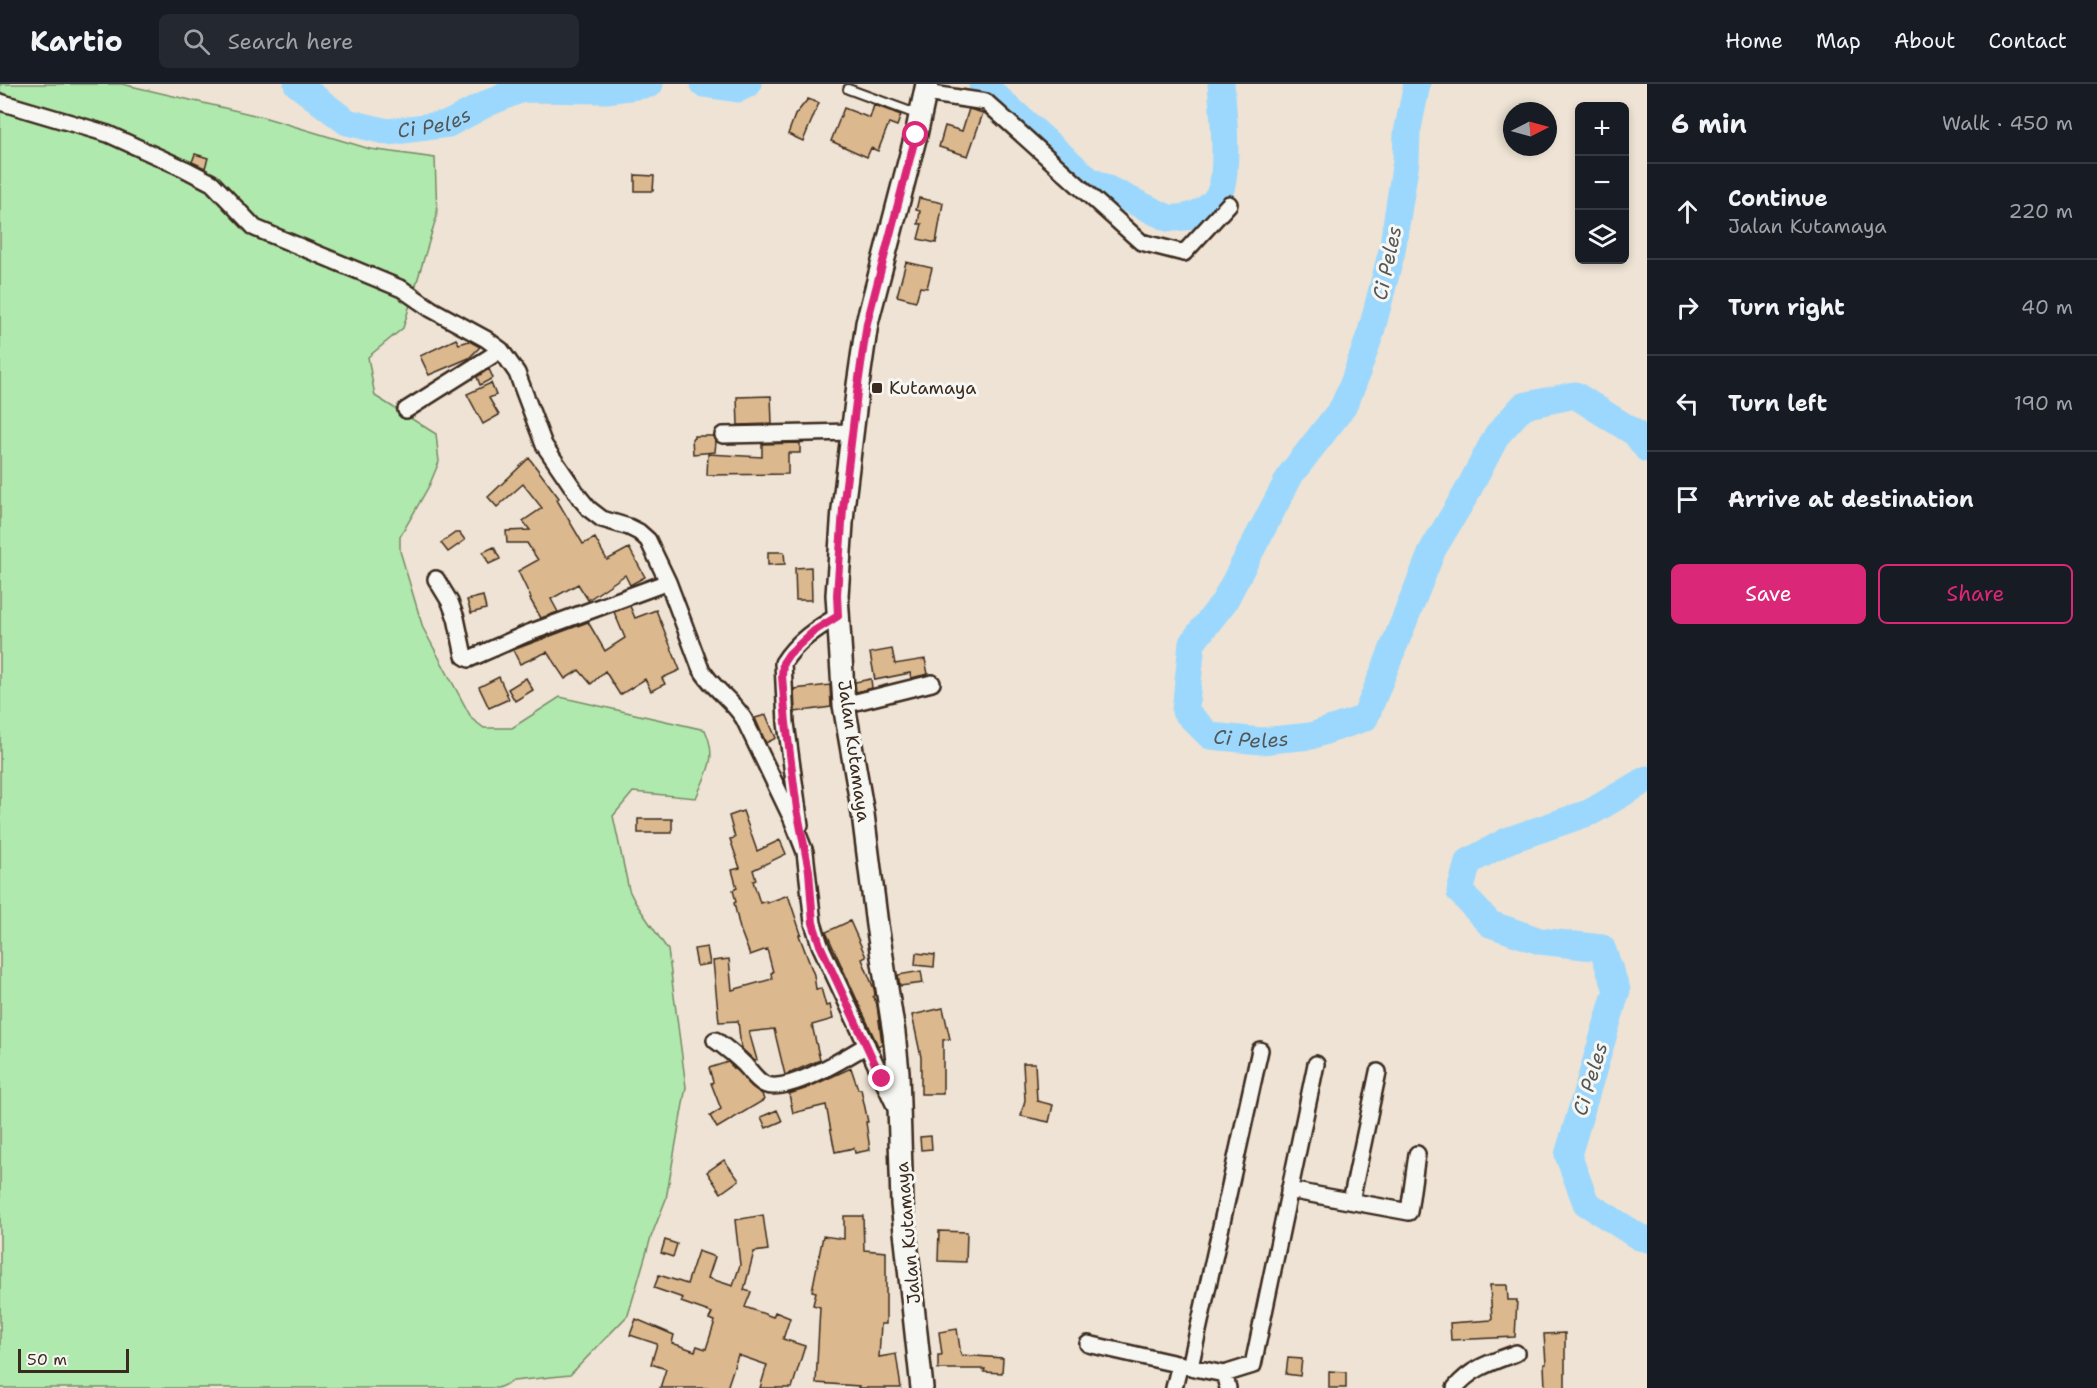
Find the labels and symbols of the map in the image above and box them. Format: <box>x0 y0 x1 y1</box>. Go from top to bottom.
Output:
water label: Ci Peles <box>396 101 475 144</box>
north arrow <box>1503 102 1557 156</box>
route start <box>902 121 928 147</box>
water label: Ci Peles <box>1366 224 1408 302</box>
place label: Kutamaya <box>889 376 976 400</box>
marker: Kutamaya <box>870 381 884 395</box>
street label: Jalan Kutamaya <box>832 679 876 823</box>
water label: Ci Peles <box>1212 723 1290 754</box>
water label: Ci Peles <box>1567 1039 1613 1119</box>
route end <box>868 1065 894 1091</box>
street label: Jalan Kutamaya <box>890 1161 926 1305</box>
scale bar <box>18 1346 129 1374</box>

